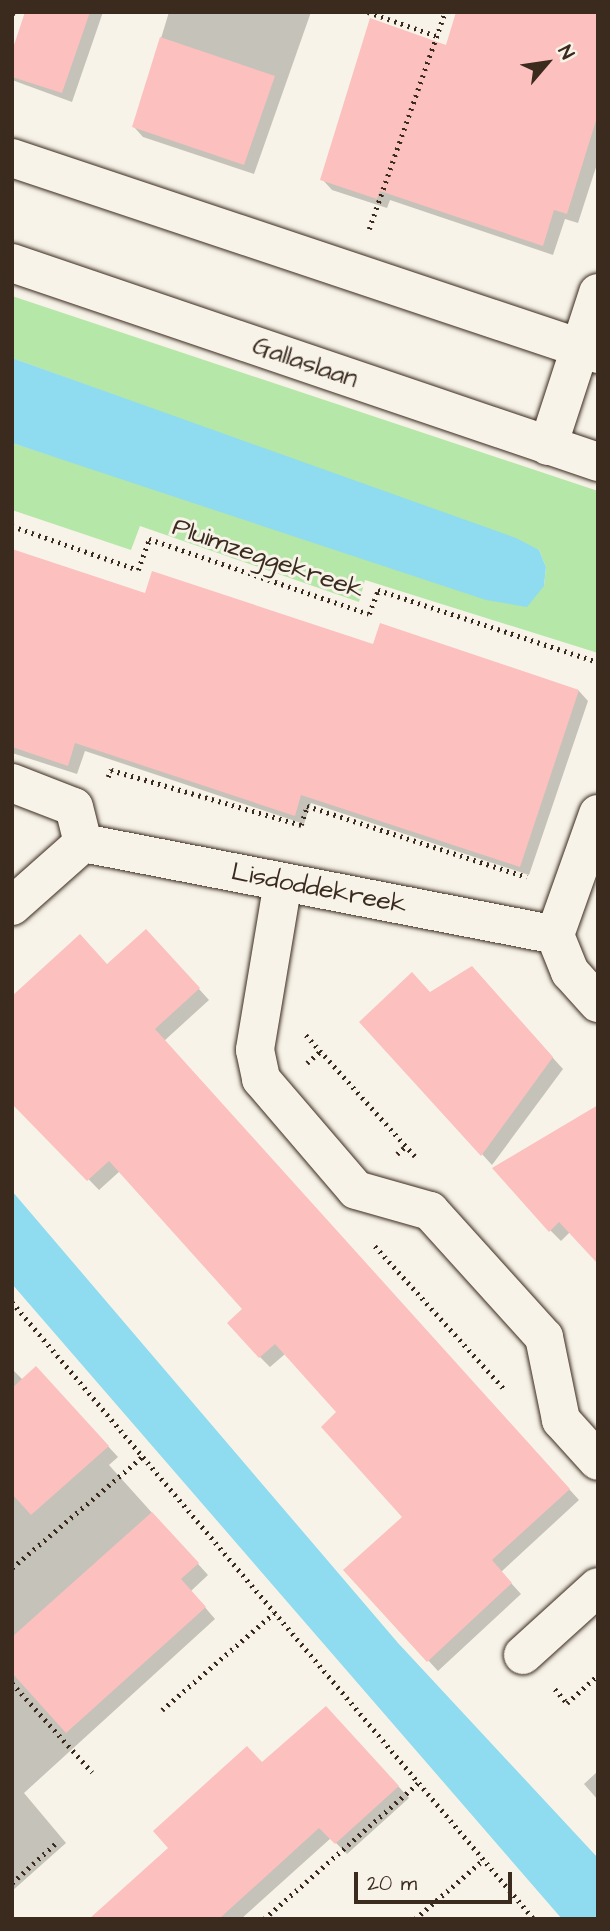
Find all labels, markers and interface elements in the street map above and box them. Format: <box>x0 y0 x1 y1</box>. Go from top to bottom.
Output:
north arrow <box>512 28 582 98</box>
text: N <box>551 41 580 64</box>
street label: Gallaslaan <box>248 330 362 396</box>
street label: Pluimzeggekreek <box>168 512 368 606</box>
street label: Lisdoddekreek <box>229 857 409 921</box>
scale bar <box>358 1857 516 1901</box>
text: 20 m <box>367 1869 417 1898</box>

